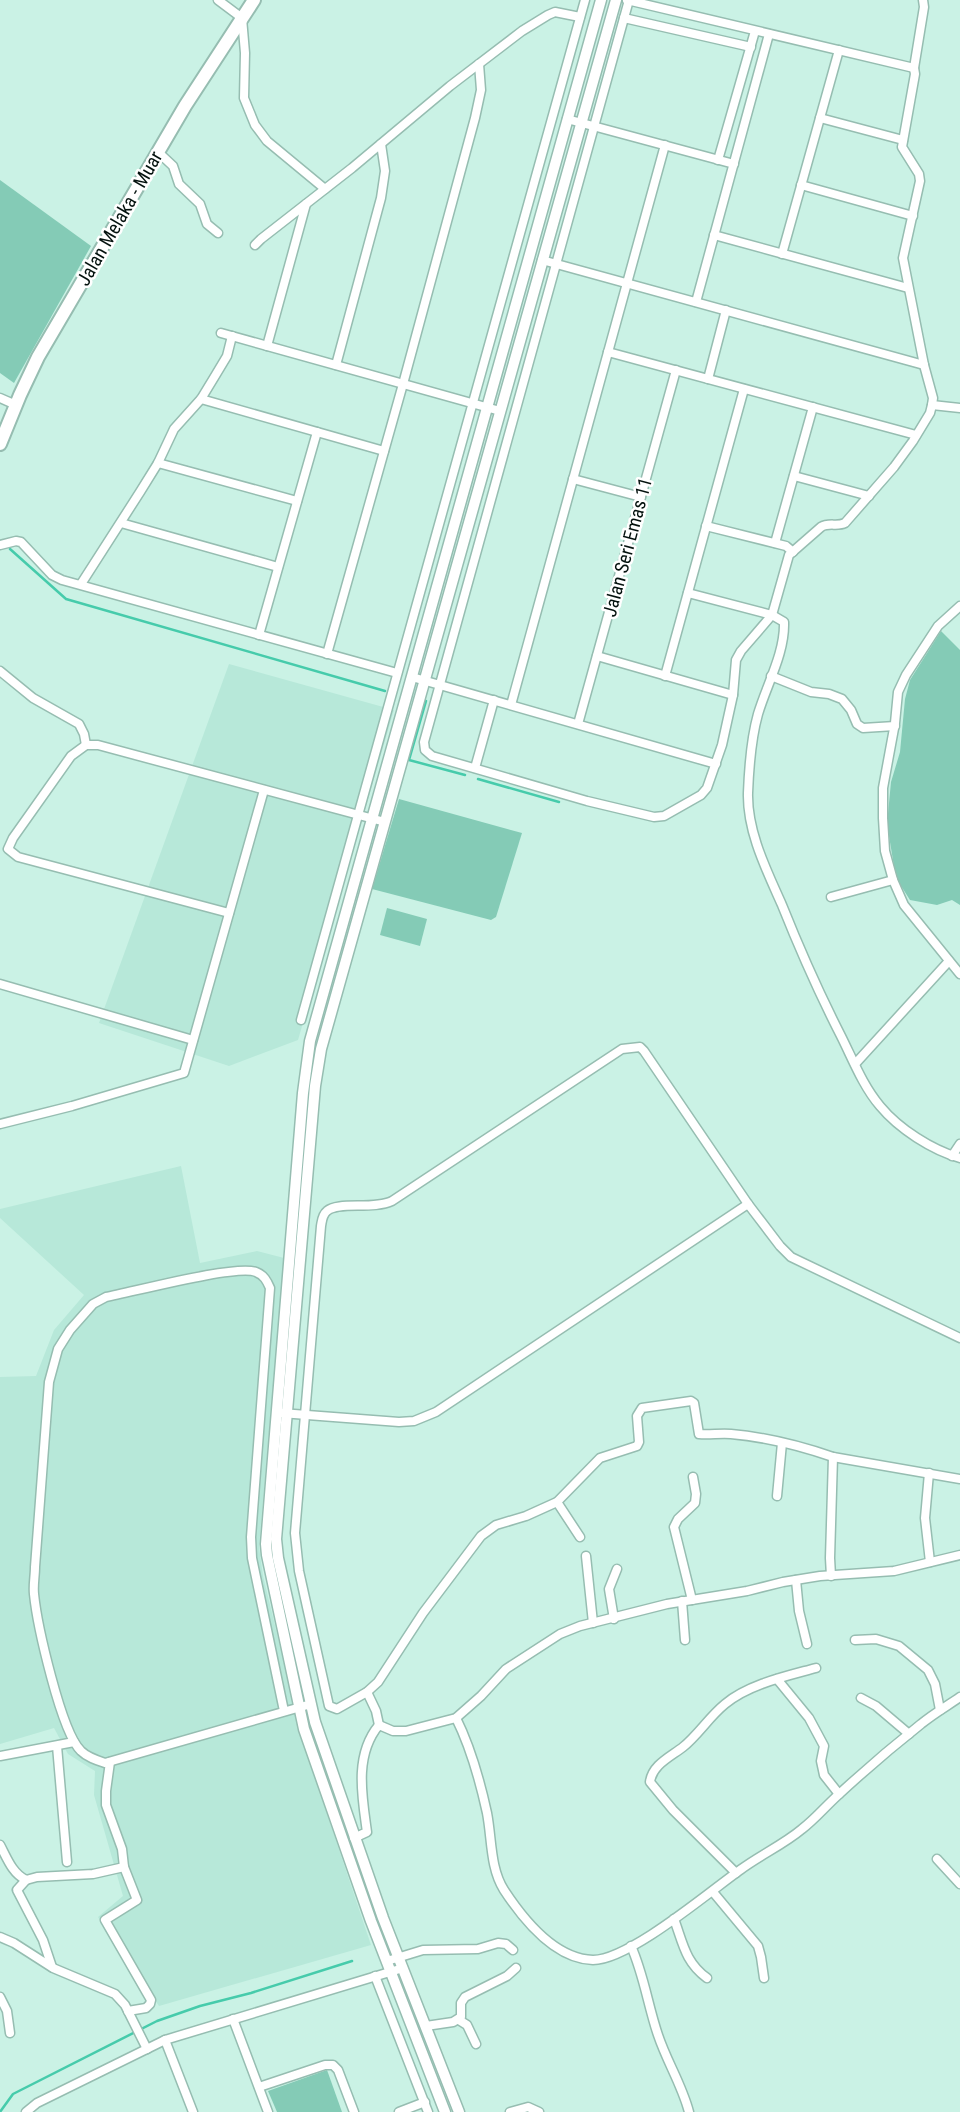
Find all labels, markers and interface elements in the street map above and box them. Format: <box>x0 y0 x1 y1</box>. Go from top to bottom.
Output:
street label: Jalan Melaka - Muar <box>72 147 167 290</box>
street label: Jalan Seri Emas 11 <box>598 475 657 619</box>

